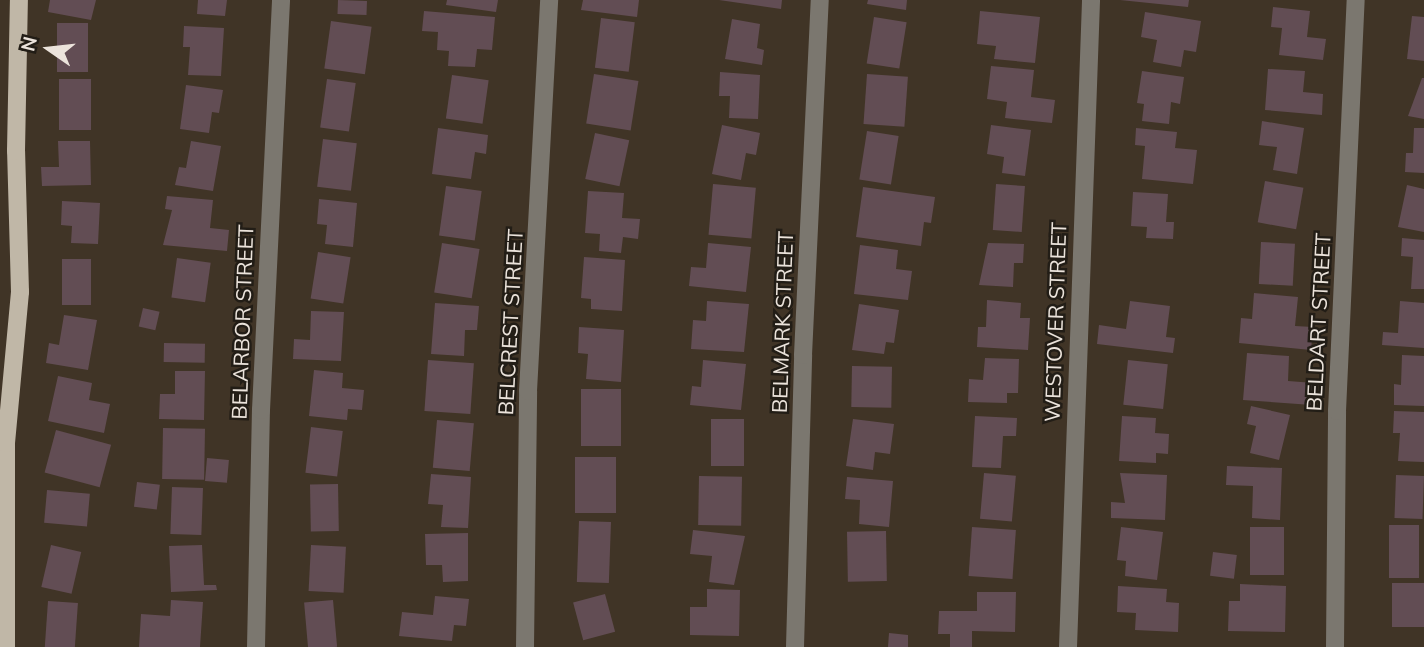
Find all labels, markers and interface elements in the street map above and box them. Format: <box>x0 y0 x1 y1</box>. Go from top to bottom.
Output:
north arrow <box>14 14 84 84</box>
text: N <box>15 34 42 54</box>
street label: WESTOVER STREET <box>1039 222 1071 422</box>
street label: BELARBOR STREET <box>226 224 258 420</box>
street label: BELCREST STREET <box>493 228 527 416</box>
street label: BELMARK STREET <box>766 231 798 413</box>
street label: BELDART STREET <box>1301 232 1335 412</box>

